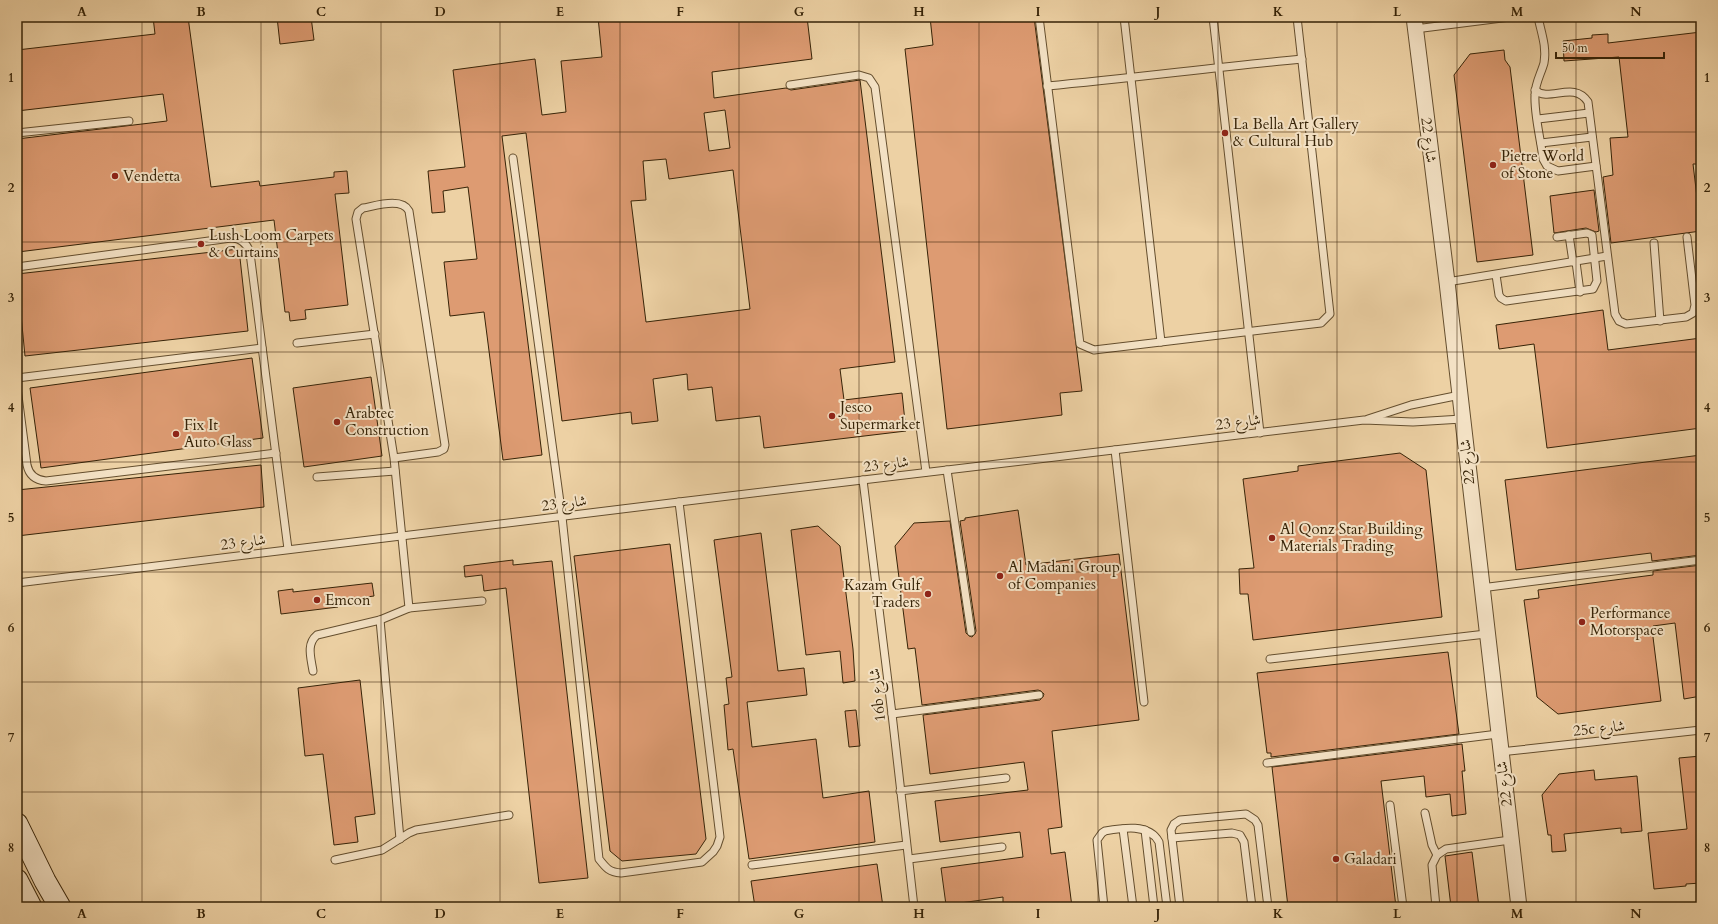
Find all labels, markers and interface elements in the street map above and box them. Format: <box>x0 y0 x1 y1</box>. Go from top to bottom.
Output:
text: A <box>77 3 87 21</box>
text: B <box>196 3 206 21</box>
text: C <box>316 3 326 21</box>
text: D <box>434 3 446 21</box>
text: E <box>556 3 564 21</box>
text: F <box>676 3 684 21</box>
text: G <box>794 3 805 21</box>
text: H <box>913 3 925 21</box>
text: I <box>1035 3 1041 21</box>
text: J <box>1154 3 1161 21</box>
text: K <box>1273 3 1284 21</box>
text: L <box>1393 3 1402 21</box>
text: M <box>1511 3 1524 21</box>
text: N <box>1630 3 1642 21</box>
scale bar <box>1556 34 1664 60</box>
text: 50 m <box>1562 40 1589 56</box>
text: 1 <box>8 69 14 87</box>
text: 1 <box>1704 69 1710 87</box>
place label: La Bella Art Gallery & Cultural Hub <box>1233 114 1359 151</box>
street label: شارع 22 <box>1413 116 1442 164</box>
marker: La Bella Art Gallery & Cultural Hub <box>1220 128 1230 138</box>
place label: Pietre World of Stone <box>1501 146 1584 183</box>
marker: Pietre World of Stone <box>1488 160 1498 170</box>
place label: Vendetta <box>123 166 181 186</box>
marker: Vendetta <box>110 171 120 181</box>
text: 2 <box>8 179 15 197</box>
text: 2 <box>1704 179 1711 197</box>
place label: Lush Loom Carpets & Curtains <box>209 225 334 262</box>
marker: Lush Loom Carpets & Curtains <box>196 239 206 249</box>
text: 3 <box>8 289 15 307</box>
text: 3 <box>1704 289 1711 307</box>
place label: Jesco Supermarket <box>838 397 920 434</box>
text: 4 <box>8 399 15 417</box>
text: 4 <box>1704 399 1711 417</box>
place label: Arabtec Construction <box>345 403 429 440</box>
street label: شارع 23 <box>1214 409 1262 438</box>
marker: Jesco Supermarket <box>827 411 837 421</box>
place label: Fix It Auto Glass <box>184 415 252 452</box>
marker: Arabtec Construction <box>332 417 342 427</box>
marker: Fix It Auto Glass <box>171 429 181 439</box>
street label: شارع 22 <box>1455 438 1482 486</box>
street label: شارع 23 <box>862 451 910 480</box>
street label: شارع 23 <box>540 490 588 519</box>
text: 5 <box>8 509 14 527</box>
text: 5 <box>1704 509 1710 527</box>
place label: Al Qonz Star Building Materials Trading <box>1280 519 1423 556</box>
street label: شارع 23 <box>219 529 267 558</box>
marker: Al Qonz Star Building Materials Trading <box>1267 533 1277 543</box>
place label: Al Madani Group of Companies <box>1008 557 1120 594</box>
marker: Al Madani Group of Companies <box>995 571 1005 581</box>
place label: Kazam Gulf Traders <box>844 575 922 612</box>
marker: Kazam Gulf Traders <box>923 589 933 599</box>
place label: Emcon <box>325 590 371 610</box>
marker: Emcon <box>312 595 322 605</box>
place label: Performance Motorspace <box>1590 603 1671 640</box>
marker: Performance Motorspace <box>1577 617 1587 627</box>
text: 6 <box>8 619 15 637</box>
text: 6 <box>1704 619 1711 637</box>
street label: 16b شارع <box>864 667 893 723</box>
street label: 25c شارع <box>1572 715 1626 744</box>
text: 7 <box>8 729 15 747</box>
text: 7 <box>1704 729 1711 747</box>
street label: شارع 22 <box>1491 760 1520 808</box>
text: 8 <box>8 839 14 857</box>
text: 8 <box>1704 839 1710 857</box>
place label: Galadari <box>1344 849 1397 869</box>
marker: Galadari <box>1331 854 1341 864</box>
text: A <box>77 905 87 923</box>
text: B <box>196 905 206 923</box>
text: C <box>316 905 326 923</box>
text: D <box>434 905 446 923</box>
text: E <box>556 905 564 923</box>
text: F <box>676 905 684 923</box>
text: G <box>794 905 805 923</box>
text: H <box>913 905 925 923</box>
text: I <box>1035 905 1041 923</box>
text: J <box>1154 905 1161 923</box>
text: K <box>1273 905 1284 923</box>
text: L <box>1393 905 1402 923</box>
text: M <box>1511 905 1524 923</box>
text: N <box>1630 905 1642 923</box>

